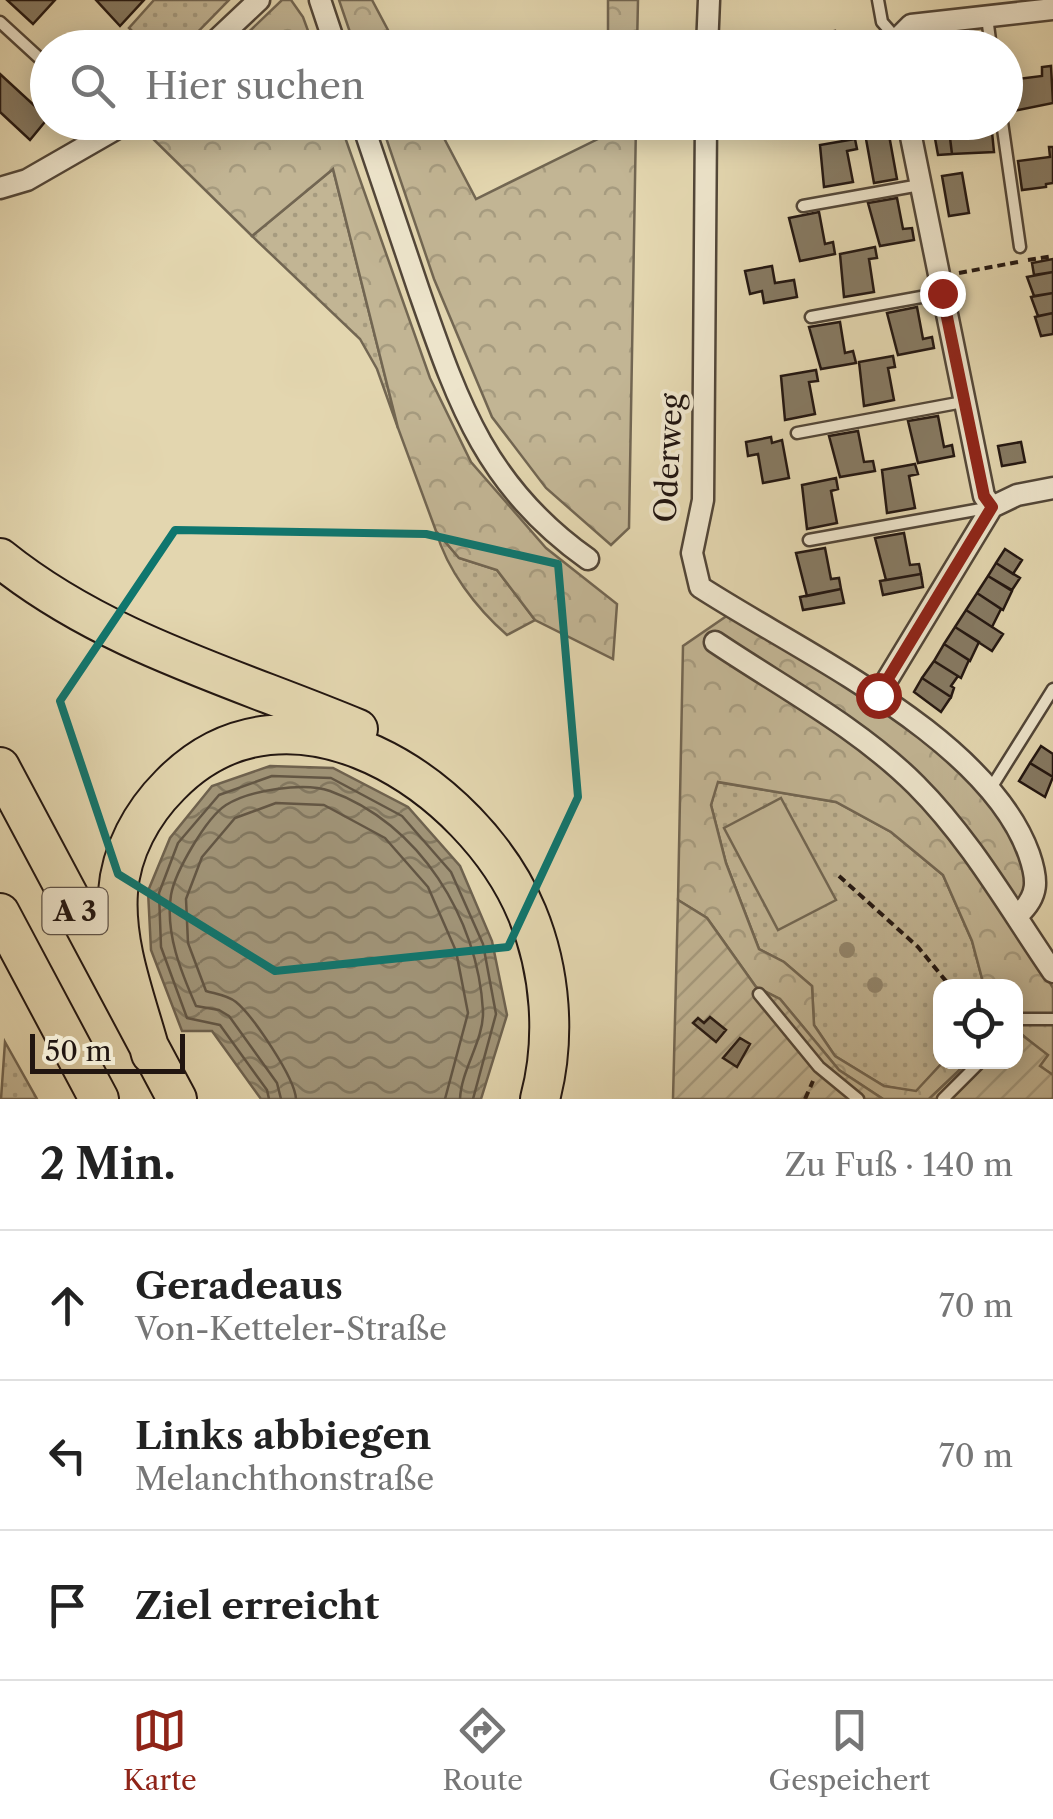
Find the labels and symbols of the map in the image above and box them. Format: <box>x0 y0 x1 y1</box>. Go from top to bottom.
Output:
route end <box>920 271 966 317</box>
street label: Oderweg <box>647 392 690 524</box>
route start <box>856 673 902 719</box>
road number: A 3 <box>42 888 108 934</box>
scale bar <box>30 1029 185 1074</box>

